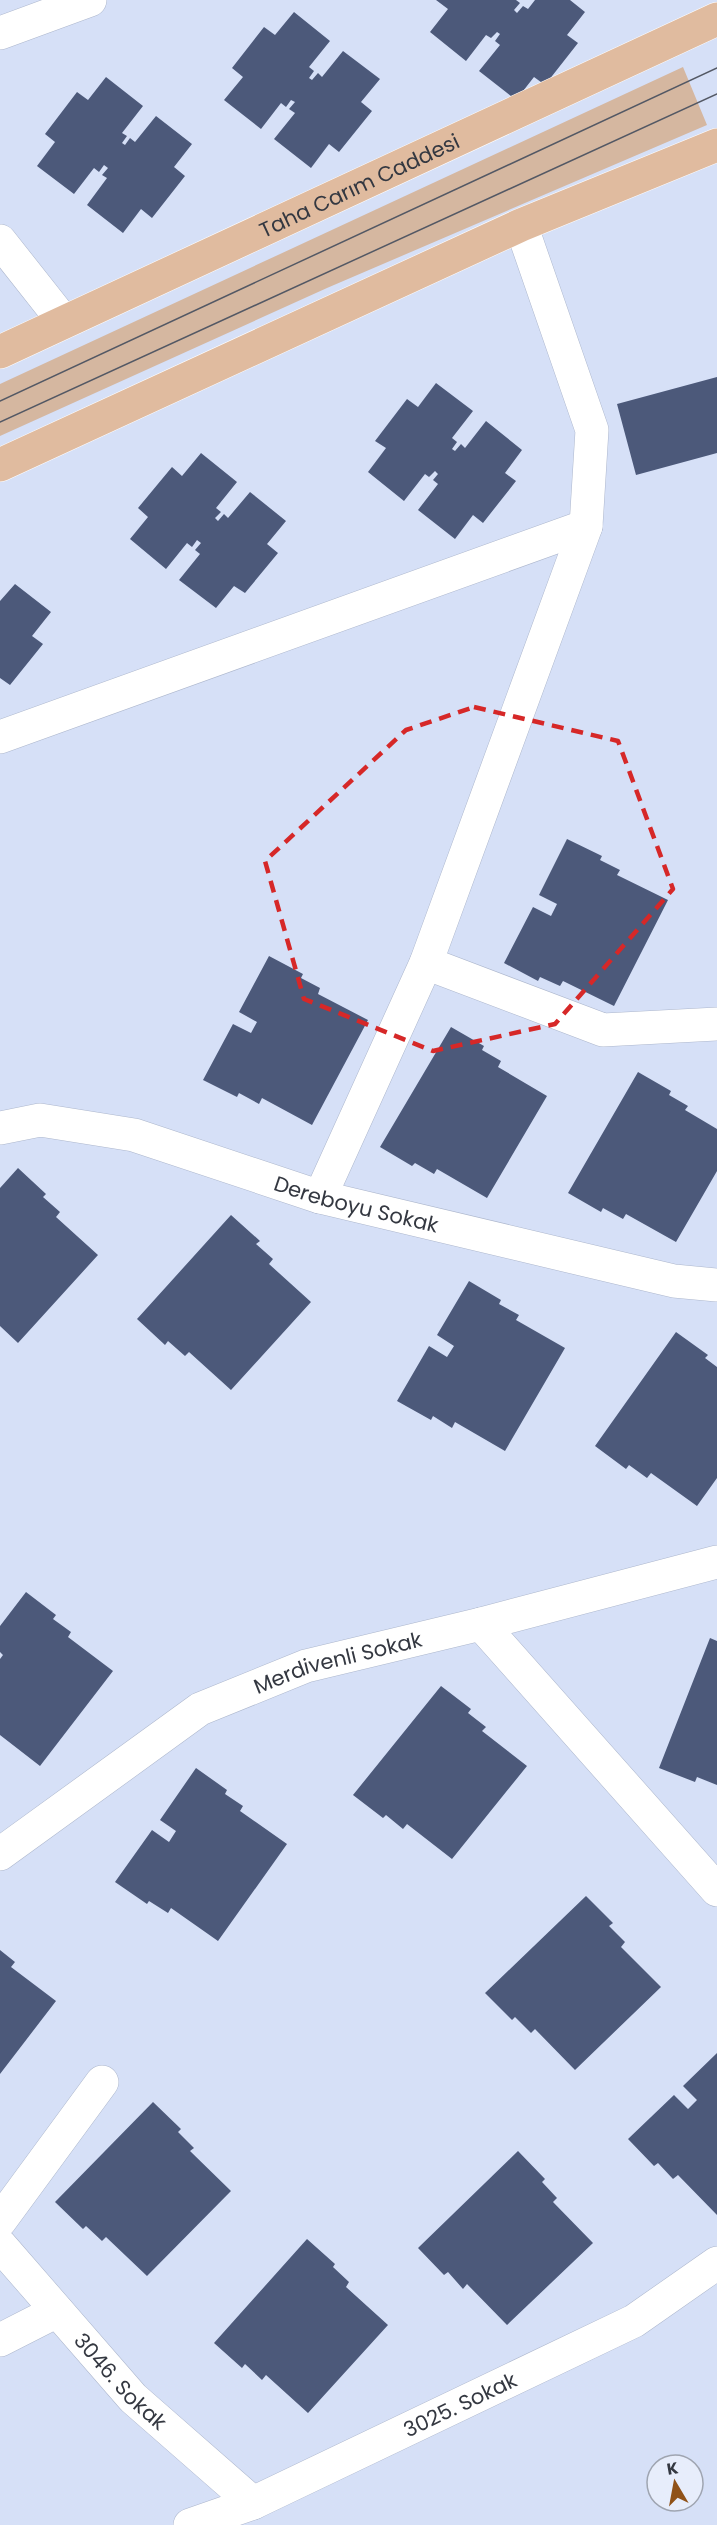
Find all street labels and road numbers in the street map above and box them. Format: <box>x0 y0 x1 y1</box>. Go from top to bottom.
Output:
street label: Taha Carım Caddesi <box>254 126 464 244</box>
street label: Dereboyu Sokak <box>270 1168 442 1239</box>
street label: Merdivenli Sokak <box>249 1624 425 1700</box>
street label: 3046. Sokak <box>68 2326 174 2436</box>
street label: 3025. Sokak <box>398 2365 522 2444</box>

